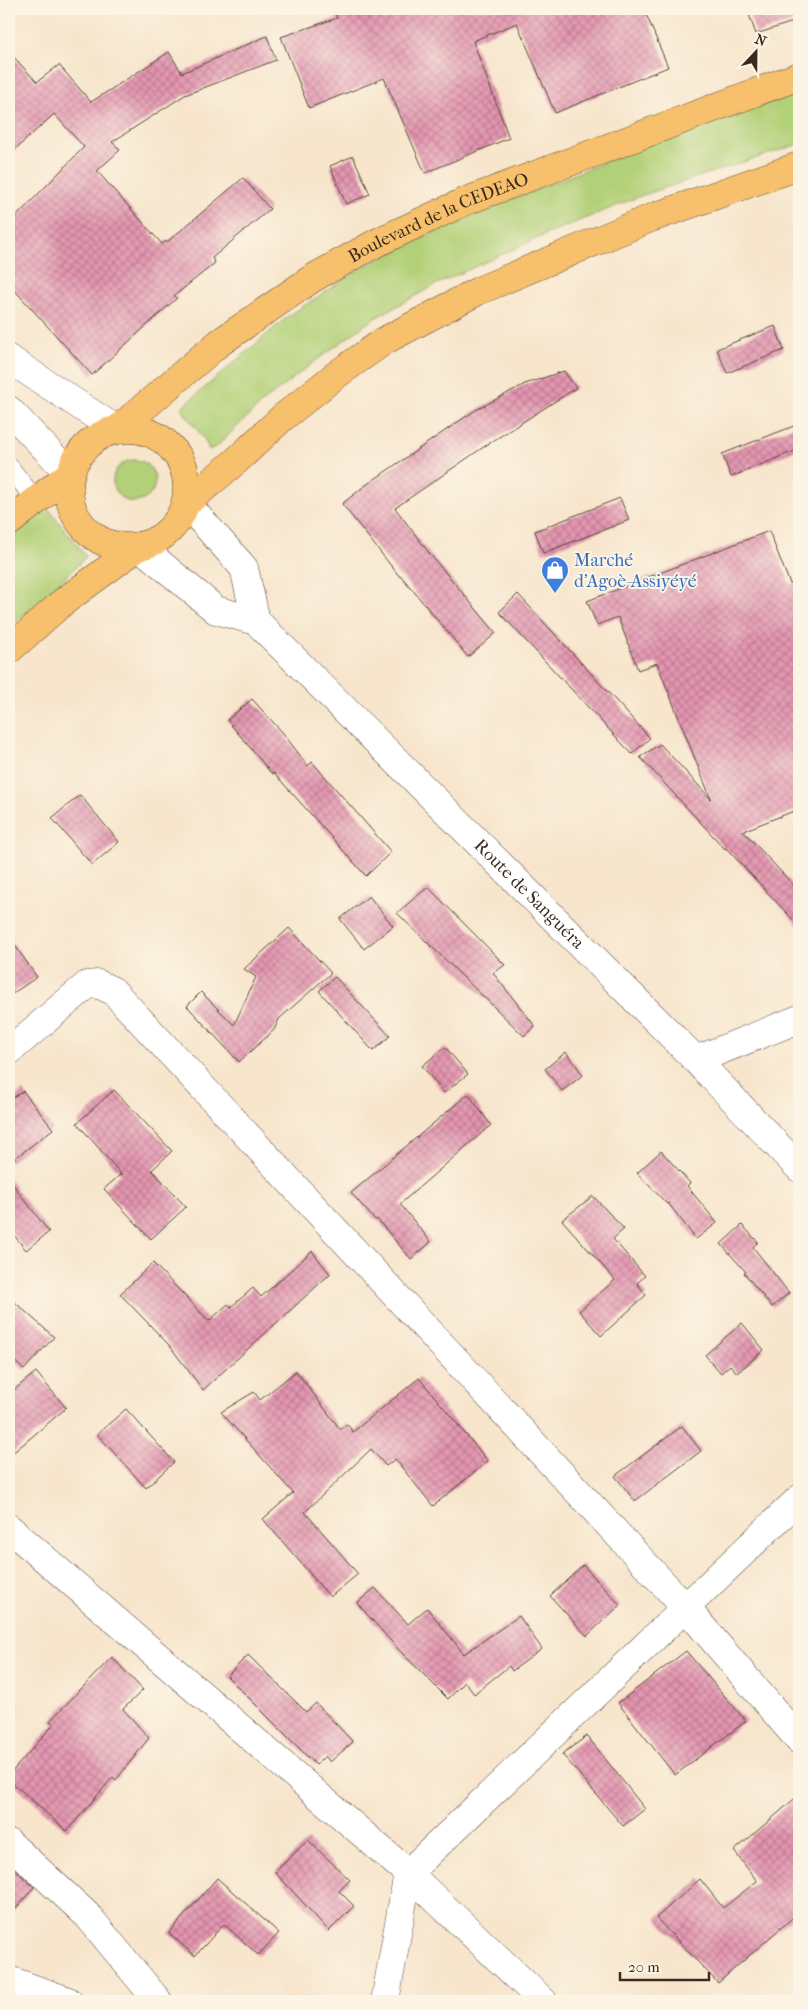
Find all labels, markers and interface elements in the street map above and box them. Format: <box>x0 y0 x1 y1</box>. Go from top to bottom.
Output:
north arrow <box>730 28 780 78</box>
text: N <box>753 31 769 50</box>
street label: Boulevard de la CEDEAO <box>345 168 532 267</box>
place label: Marché d'Agoè-Assiyéyé <box>574 550 697 592</box>
shop icon: Marché d'Agoè-Assiyéyé <box>540 555 570 594</box>
street label: Route de Sanguéra <box>470 835 589 954</box>
scale bar <box>620 1950 709 1982</box>
text: 20 m <box>628 1958 660 1976</box>

